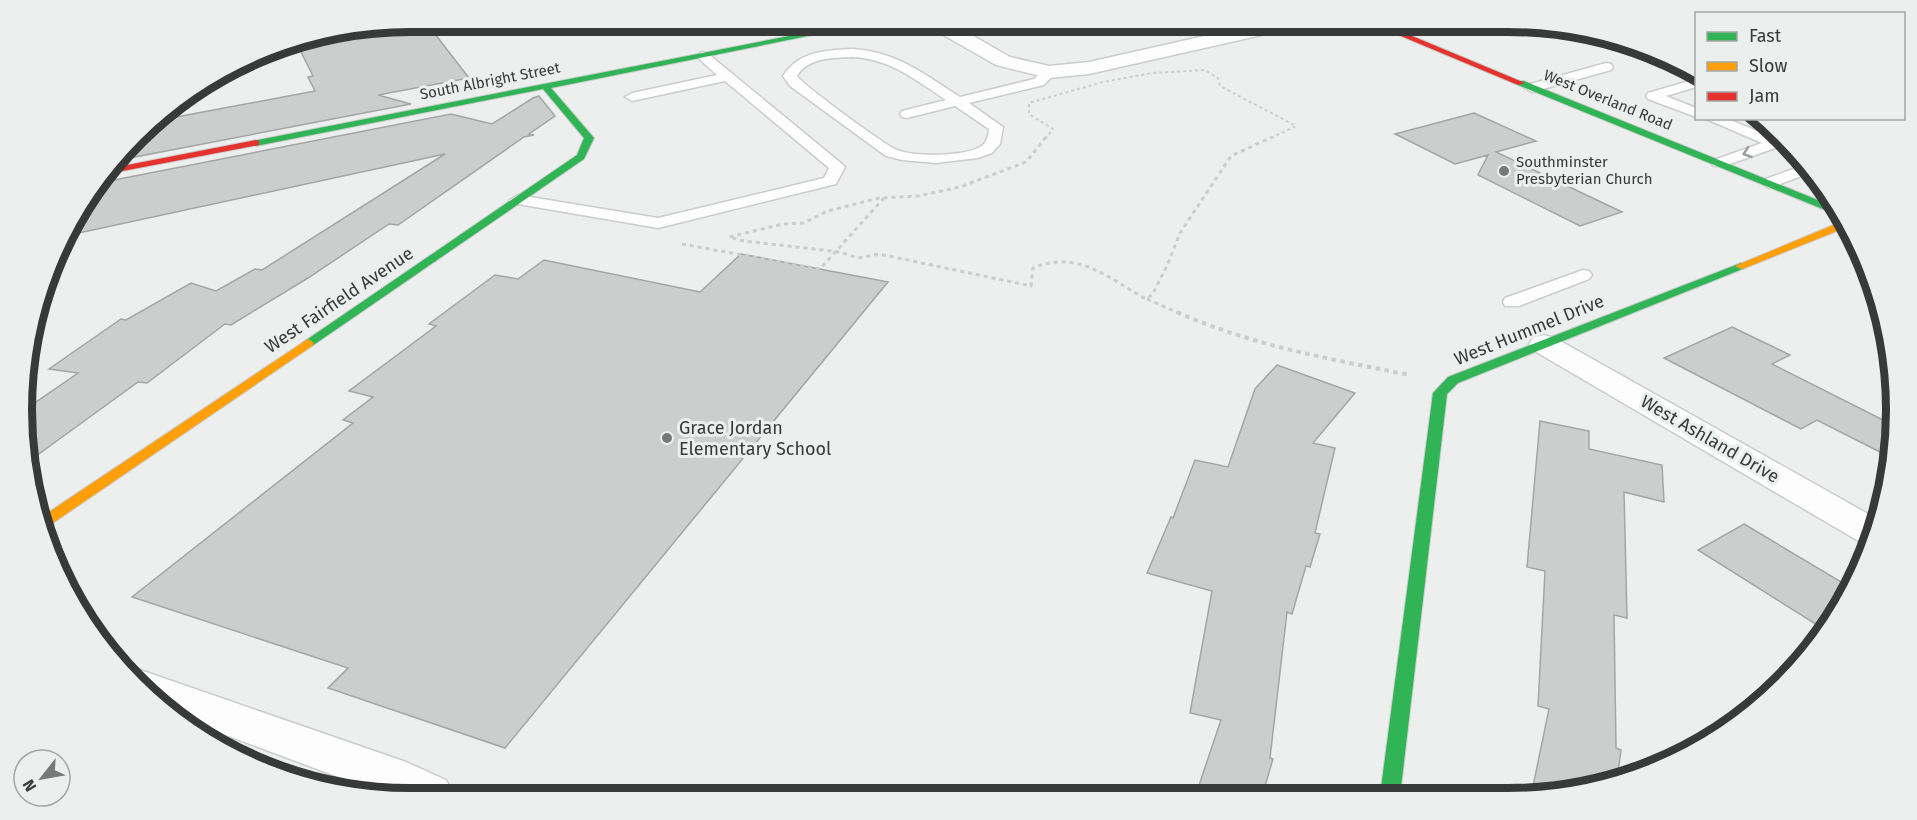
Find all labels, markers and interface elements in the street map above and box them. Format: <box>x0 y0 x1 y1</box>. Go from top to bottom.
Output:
legend <box>1695 12 1905 120</box>
text: Fast <box>1749 25 1782 47</box>
text: Slow <box>1749 55 1788 77</box>
street label: South Albright Street <box>418 58 562 103</box>
street label: West Overland Road <box>1541 66 1675 134</box>
text: Jam <box>1749 85 1780 107</box>
one-way arrow <box>1743 146 1753 159</box>
place label: Southminster Presbyterian Church <box>1516 153 1653 188</box>
marker: Southminster Presbyterian Church <box>1497 164 1511 178</box>
street label: West Fairfield Avenue <box>261 242 417 358</box>
street label: West Hummel Drive <box>1451 290 1607 370</box>
street label: West Ashland Drive <box>1637 390 1783 488</box>
place label: Grace Jordan Elementary School <box>679 417 831 460</box>
marker: Grace Jordan Elementary School <box>660 431 674 445</box>
north arrow <box>12 748 72 808</box>
text: N <box>19 776 40 795</box>

